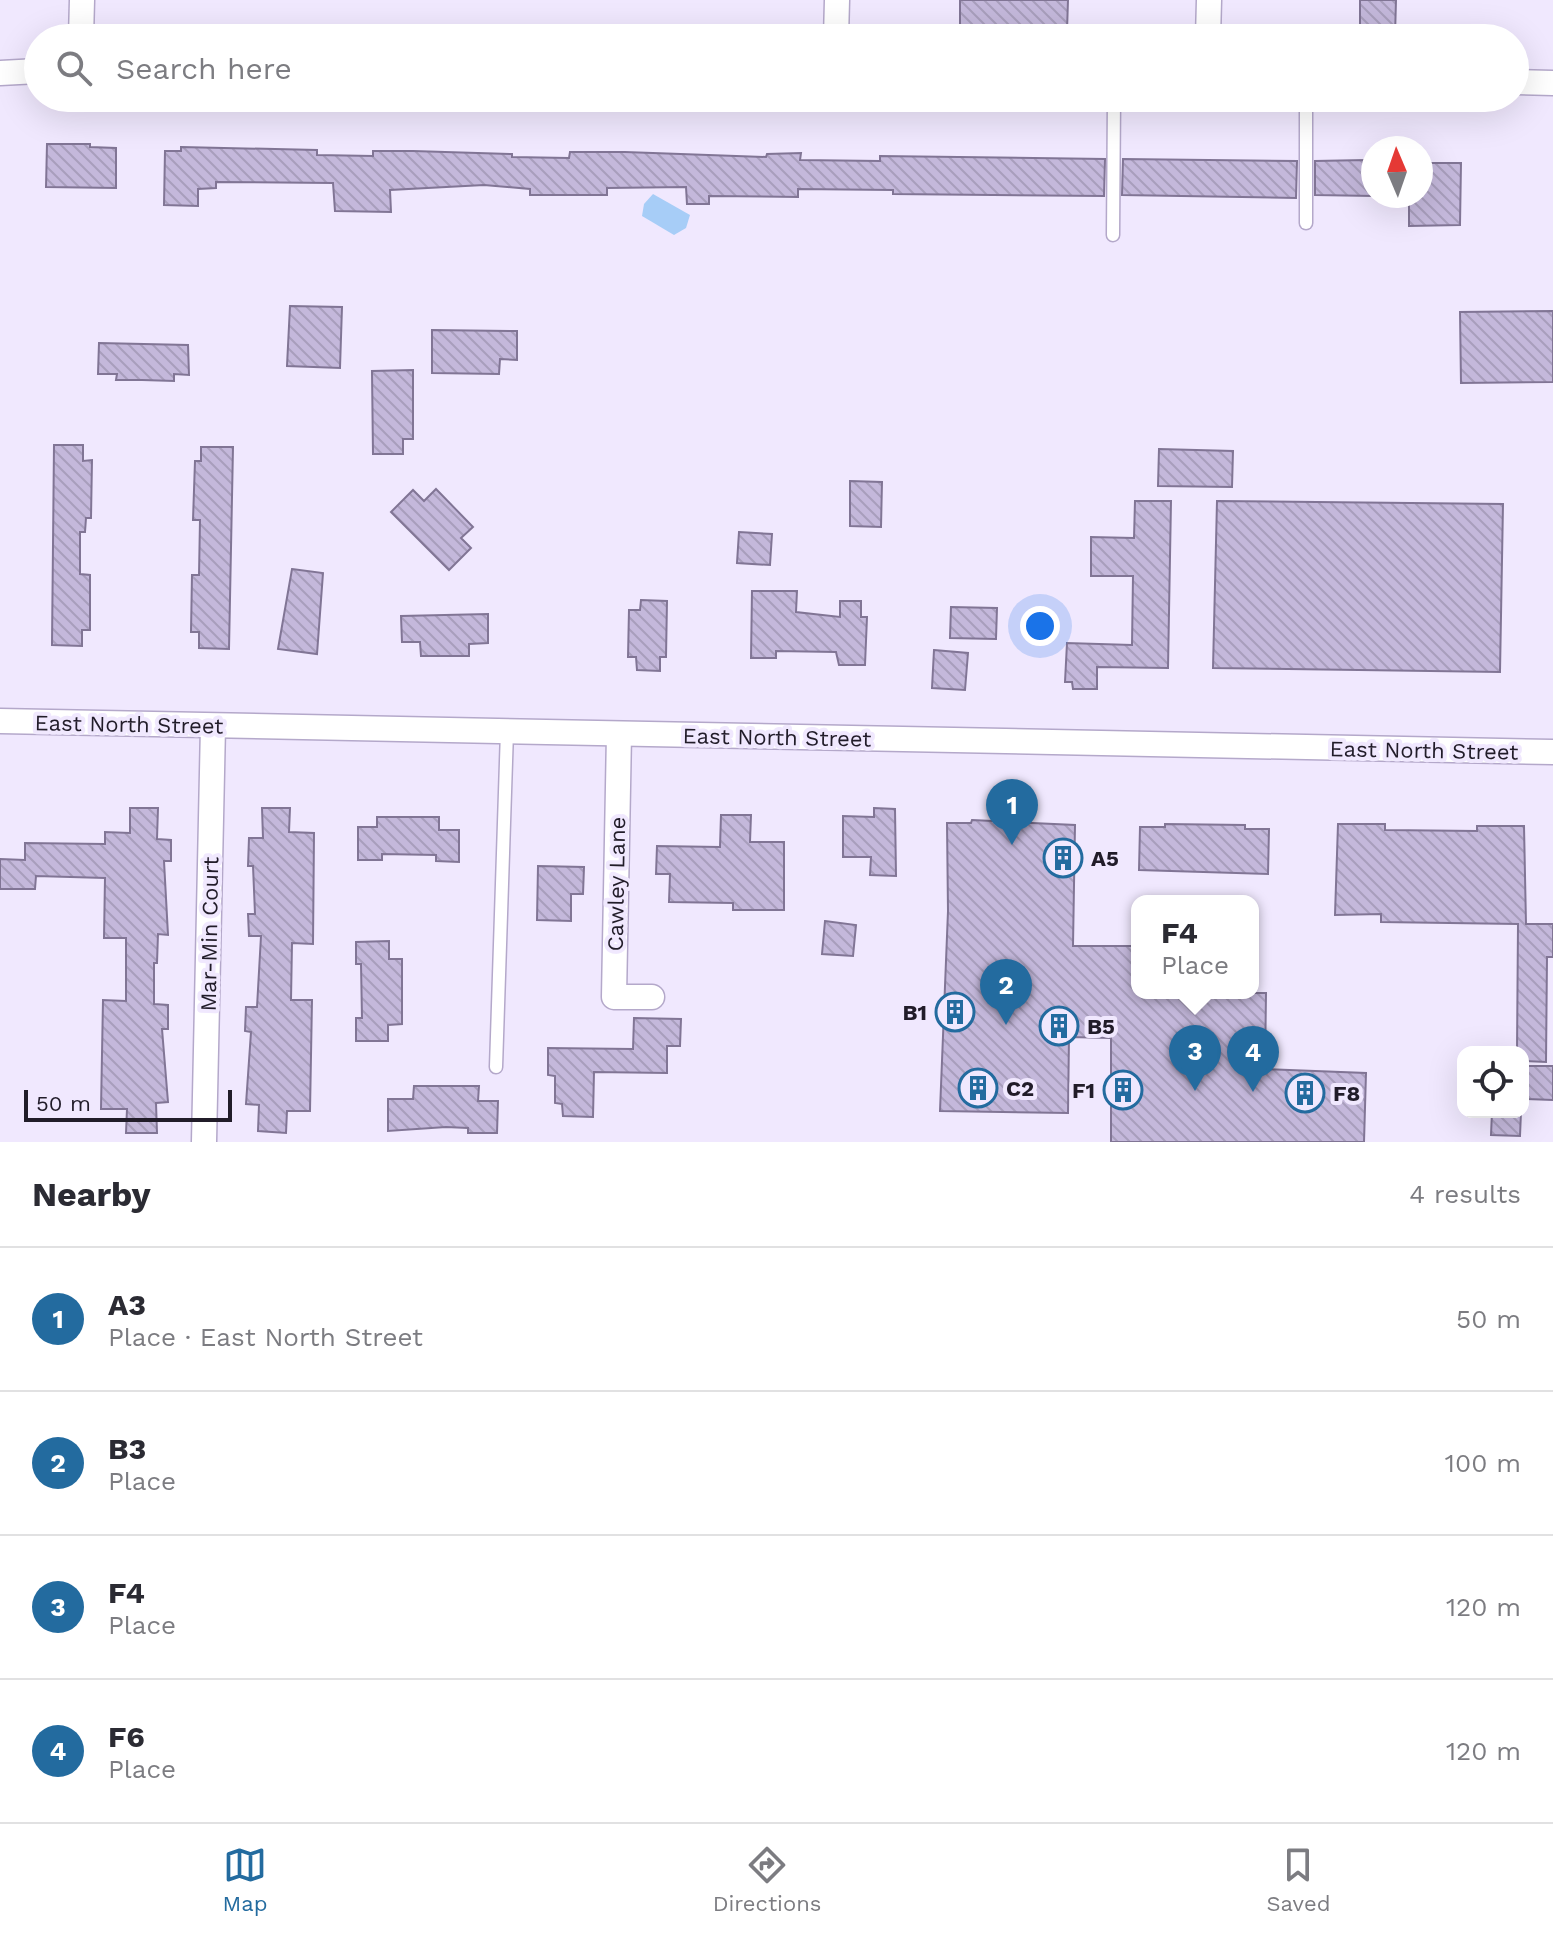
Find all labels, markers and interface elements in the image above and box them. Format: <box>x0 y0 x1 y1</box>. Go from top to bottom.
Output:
search box <box>24 24 1529 112</box>
icon: search <box>52 46 96 90</box>
text: Search here <box>116 51 292 86</box>
north arrow <box>1361 136 1433 208</box>
your location <box>1020 606 1060 646</box>
street label: East North Street <box>34 710 224 739</box>
street label: East North Street <box>682 723 872 752</box>
street label: East North Street <box>1329 736 1519 765</box>
pin: 1 <box>986 779 1038 845</box>
street label: Cawley Lane <box>603 816 630 952</box>
building icon: A5 <box>1042 837 1084 879</box>
place label: A5 <box>1091 846 1119 871</box>
street label: Mar-Min Court <box>196 856 223 1012</box>
popup <box>1131 895 1259 999</box>
text: F4 <box>1161 915 1198 950</box>
text: Place <box>1161 950 1229 980</box>
pin: 2 <box>980 959 1032 1025</box>
building icon: B1 <box>934 991 976 1033</box>
place label: B1 <box>902 1000 927 1025</box>
building icon: B5 <box>1038 1005 1080 1047</box>
place label: B5 <box>1087 1014 1115 1039</box>
pin: 3 <box>1169 1025 1221 1091</box>
pin: 4 <box>1227 1026 1279 1092</box>
map controls <box>1457 1046 1529 1118</box>
button: locate <box>1457 1046 1529 1118</box>
building icon: C2 <box>957 1067 999 1109</box>
building icon: F1 <box>1102 1069 1144 1111</box>
building icon: F8 <box>1284 1072 1326 1114</box>
place label: C2 <box>1006 1076 1034 1101</box>
place label: F1 <box>1072 1078 1095 1103</box>
place label: F8 <box>1333 1081 1360 1106</box>
scale bar <box>24 1086 232 1122</box>
text: 50 m <box>36 1091 91 1116</box>
text: Nearby <box>32 1174 151 1214</box>
text: 4 results <box>1409 1179 1521 1209</box>
text: A3 <box>108 1287 146 1322</box>
text: 1 <box>52 1304 64 1334</box>
text: 50 m <box>1456 1304 1521 1334</box>
text: Place · East North Street <box>108 1322 423 1352</box>
text: B3 <box>108 1431 146 1466</box>
text: 2 <box>50 1448 66 1478</box>
text: 100 m <box>1445 1448 1521 1478</box>
text: Place <box>108 1466 176 1496</box>
text: F4 <box>108 1575 145 1610</box>
text: 3 <box>50 1592 66 1622</box>
text: 120 m <box>1446 1592 1521 1622</box>
text: Place <box>108 1610 176 1640</box>
text: F6 <box>108 1719 145 1754</box>
text: 4 <box>50 1736 66 1766</box>
text: 120 m <box>1446 1736 1521 1766</box>
text: Place <box>108 1754 176 1784</box>
tab: Map <box>223 1843 267 1916</box>
tab: Directions <box>713 1843 821 1916</box>
tab: Saved <box>1267 1843 1330 1916</box>

